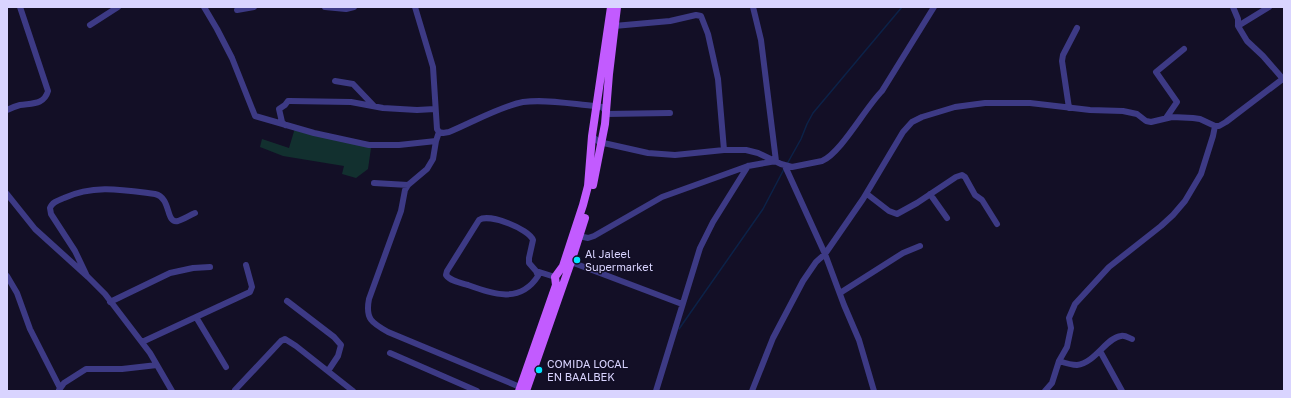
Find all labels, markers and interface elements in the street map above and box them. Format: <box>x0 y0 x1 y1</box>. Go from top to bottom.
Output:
place label: Al Jaleel Supermarket <box>585 247 653 273</box>
marker: Al Jaleel Supermarket <box>572 255 582 265</box>
place label: COMIDA LOCAL EN BAALBEK <box>547 357 629 383</box>
marker: COMIDA LOCAL EN BAALBEK <box>534 365 544 375</box>

